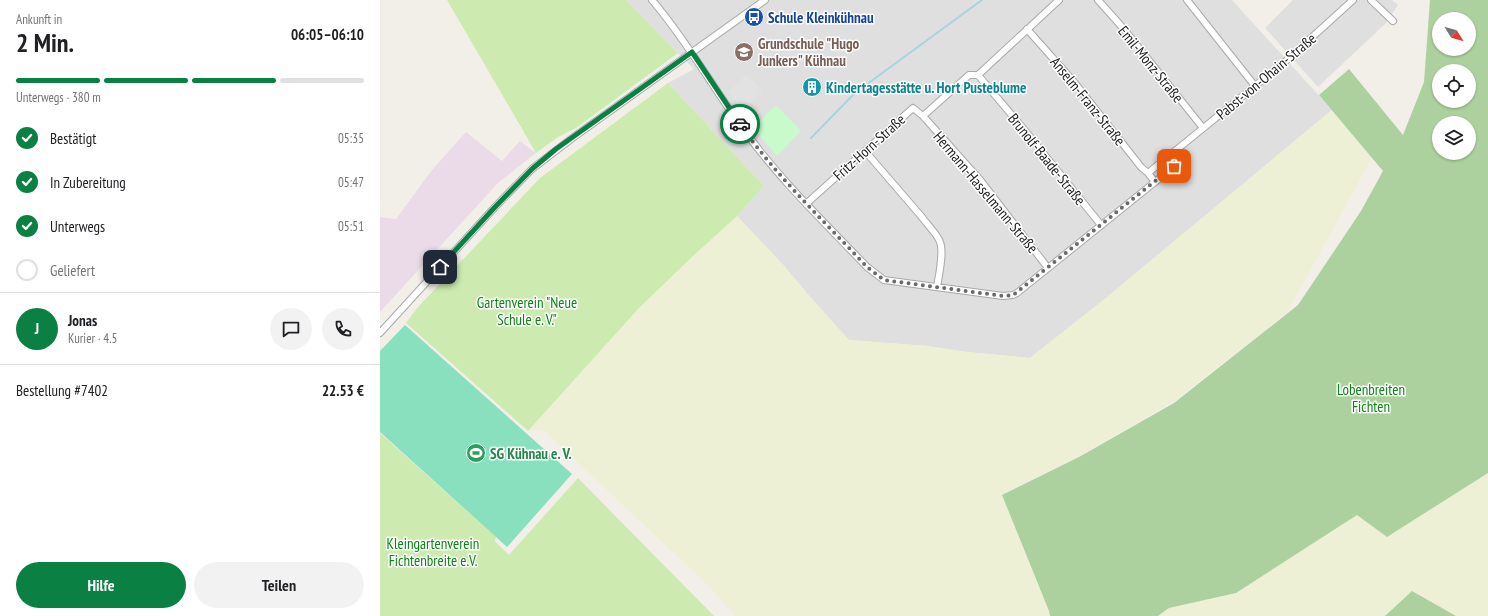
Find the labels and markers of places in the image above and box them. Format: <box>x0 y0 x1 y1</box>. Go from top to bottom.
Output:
bus stop icon: Schule Kleinkühnau <box>743 6 765 28</box>
place label: Schule Kleinkühnau <box>768 8 874 27</box>
place label: Grundschule "Hugo Junkers" Kühnau <box>757 34 860 70</box>
school or university icon: Grundschule "Hugo Junkers" Kühnau <box>733 41 755 63</box>
building icon: Kindertagesstätte u. Hort Pusteblume <box>801 76 823 98</box>
place label: Kindertagesstätte u. Hort Pusteblume <box>826 78 1026 97</box>
pin <box>1157 149 1191 183</box>
pin <box>423 250 457 284</box>
sports icon: SG Kühnau e. V. <box>465 442 487 464</box>
place label: SG Kühnau e. V. <box>490 444 572 463</box>

